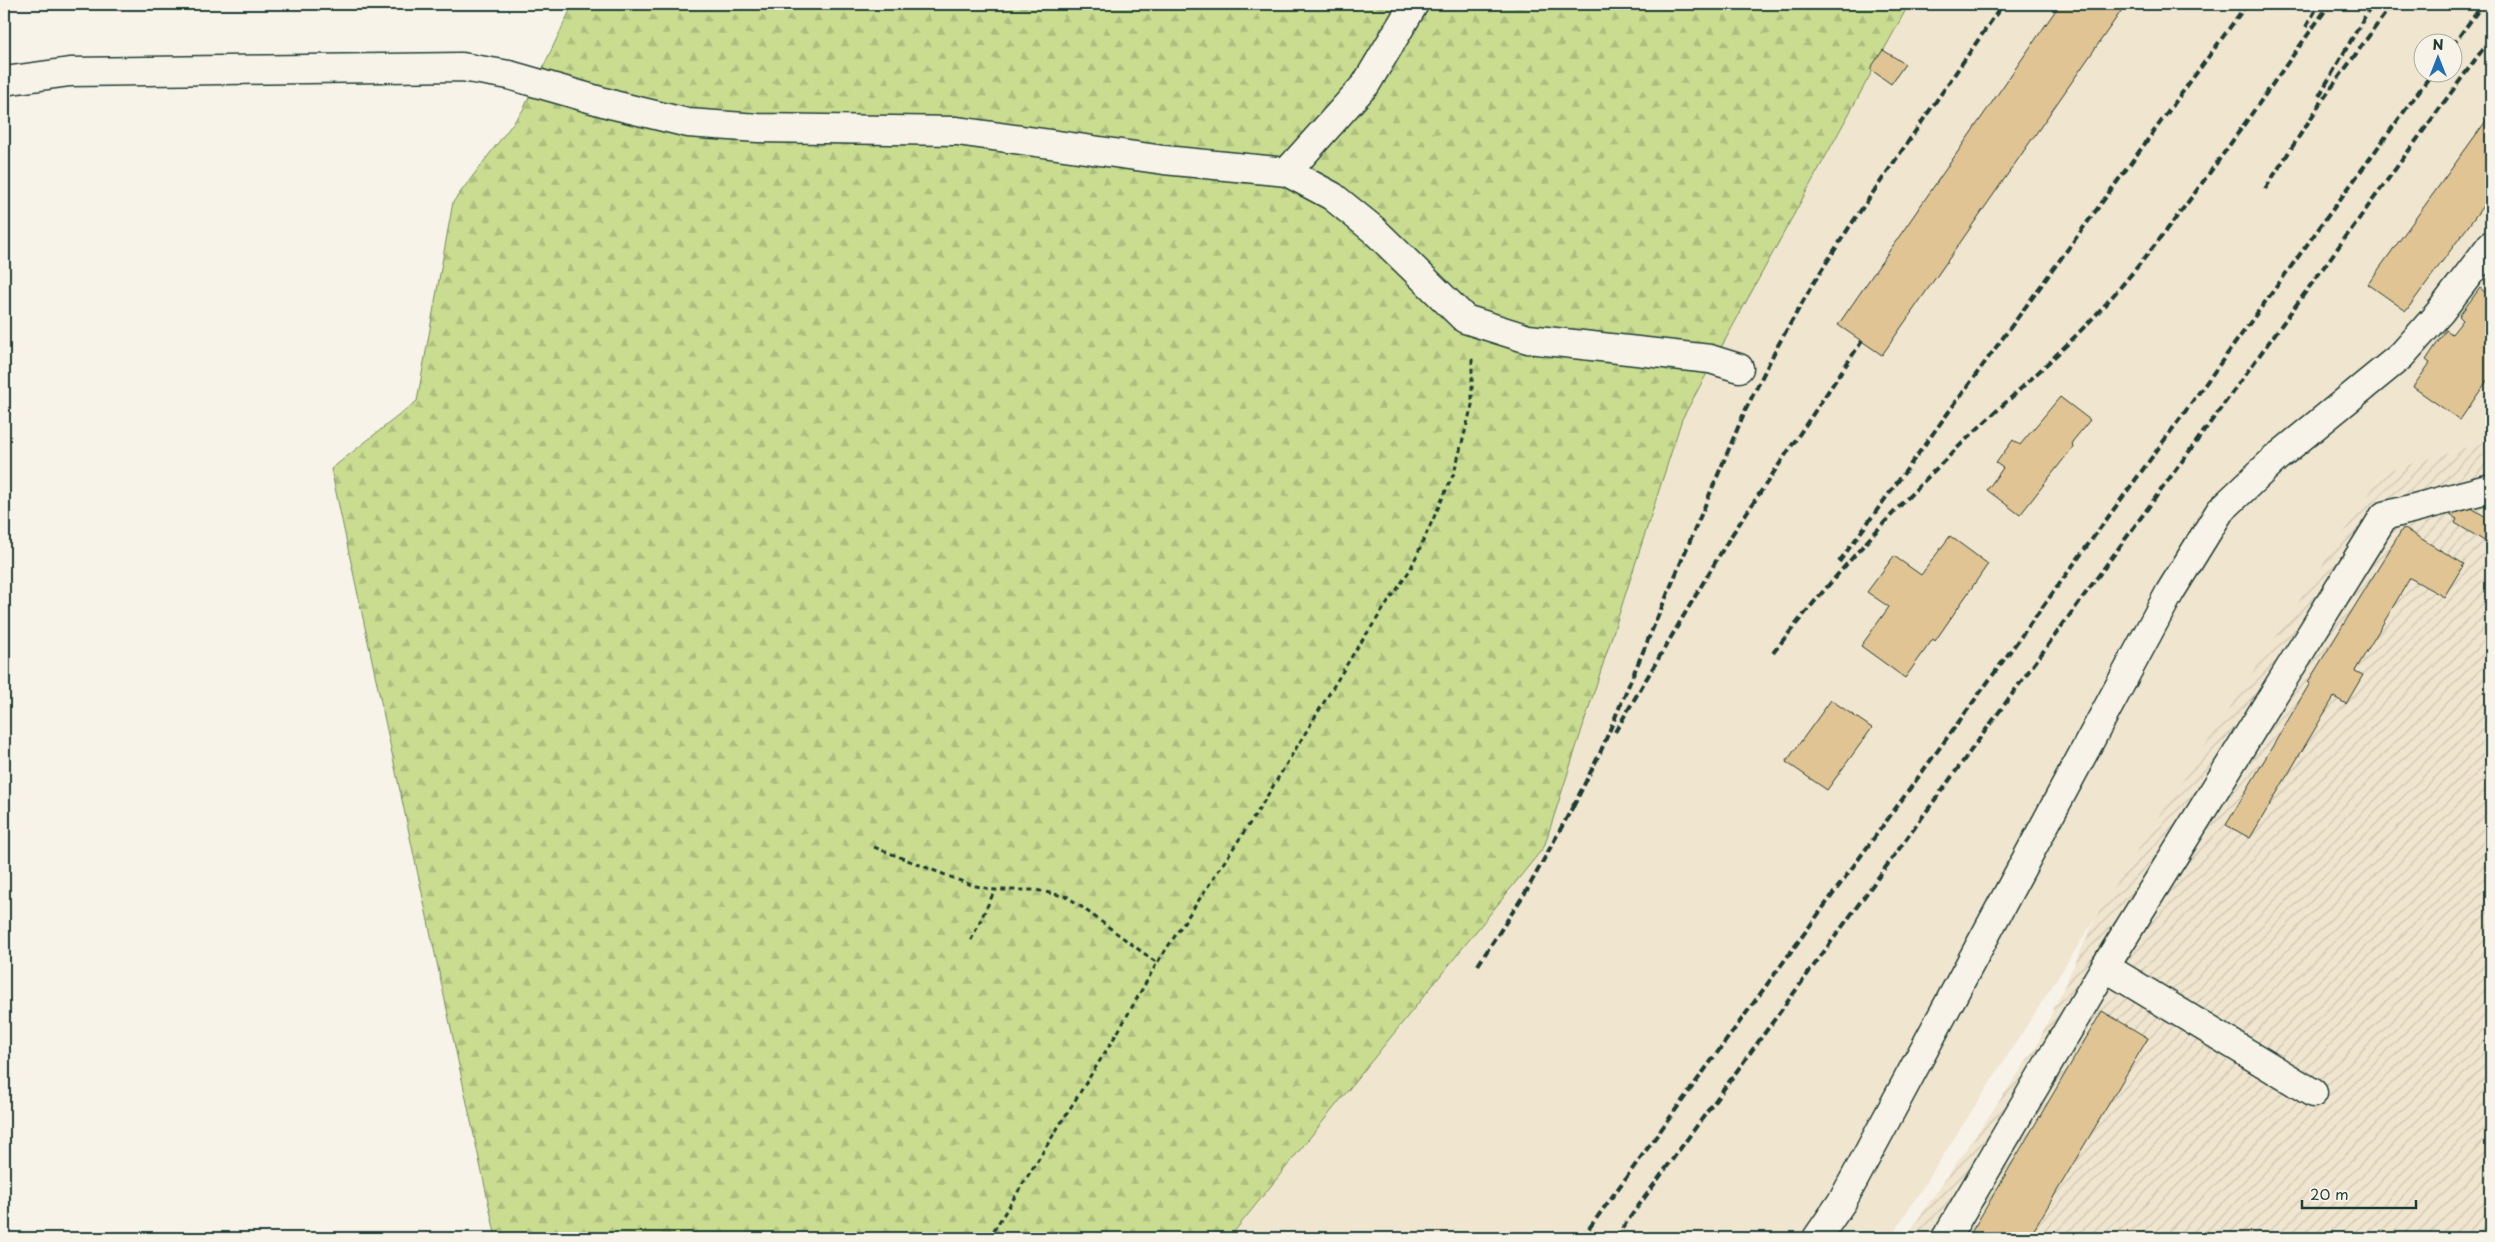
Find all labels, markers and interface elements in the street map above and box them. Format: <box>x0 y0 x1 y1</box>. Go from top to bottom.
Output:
north arrow <box>2412 32 2462 82</box>
text: N <box>2432 34 2444 55</box>
scale bar <box>2302 1177 2416 1209</box>
text: 20 m <box>2310 1182 2349 1205</box>

